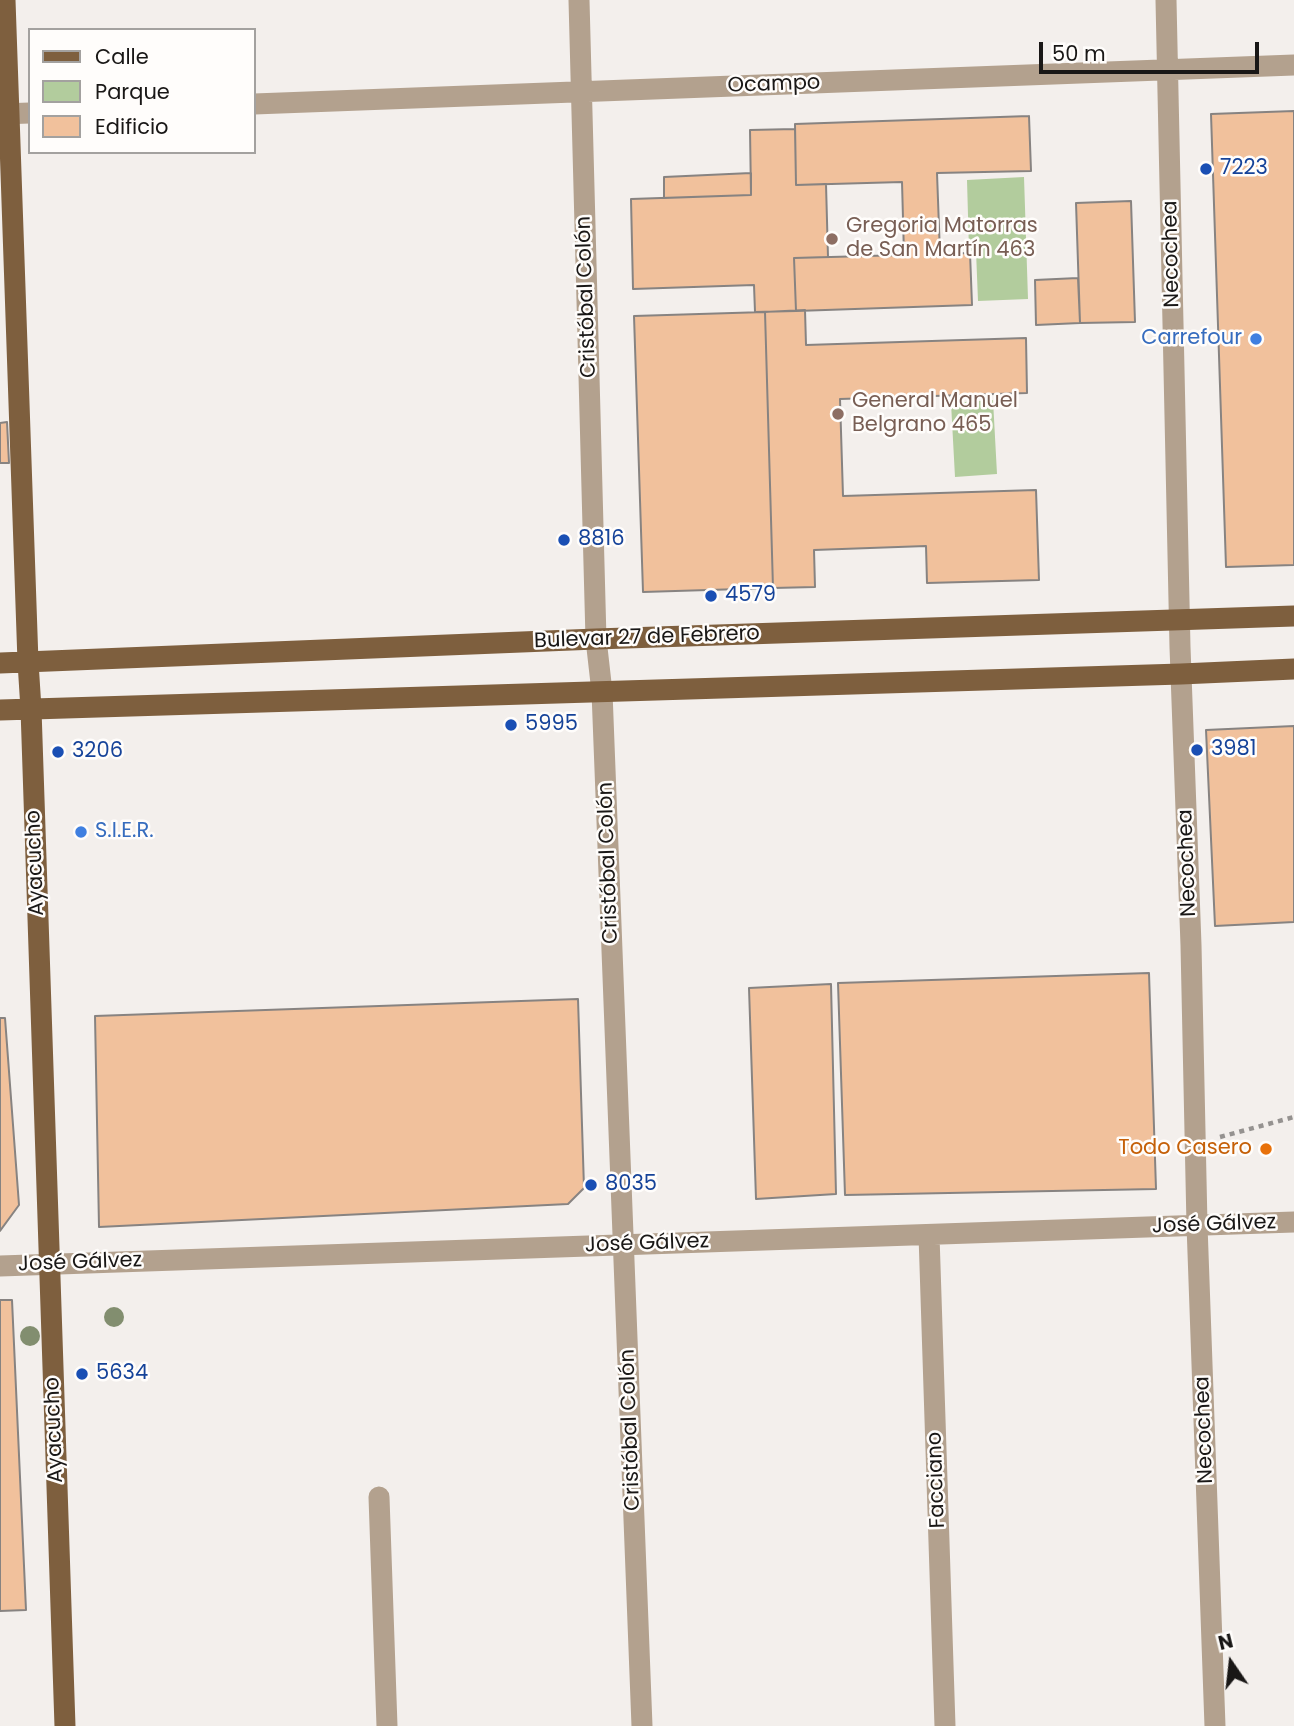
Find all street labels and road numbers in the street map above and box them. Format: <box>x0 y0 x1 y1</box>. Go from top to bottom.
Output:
street label: Ocampo <box>727 71 821 99</box>
street label: Necochea <box>1158 200 1186 308</box>
street label: Cristóbal Colón <box>572 216 602 378</box>
street label: Bulevar 27 de Febrero <box>534 621 760 655</box>
street label: Cristóbal Colón <box>594 782 624 944</box>
street label: Necochea <box>1174 809 1202 917</box>
street label: Ayacucho <box>22 810 50 916</box>
street label: José Gálvez <box>1151 1210 1277 1240</box>
street label: José Gálvez <box>584 1229 710 1259</box>
street label: José Gálvez <box>17 1248 143 1278</box>
street label: Cristóbal Colón <box>616 1349 646 1511</box>
street label: Necochea <box>1191 1376 1219 1484</box>
street label: Ayacucho <box>41 1377 69 1483</box>
street label: Facciano <box>923 1431 951 1529</box>

